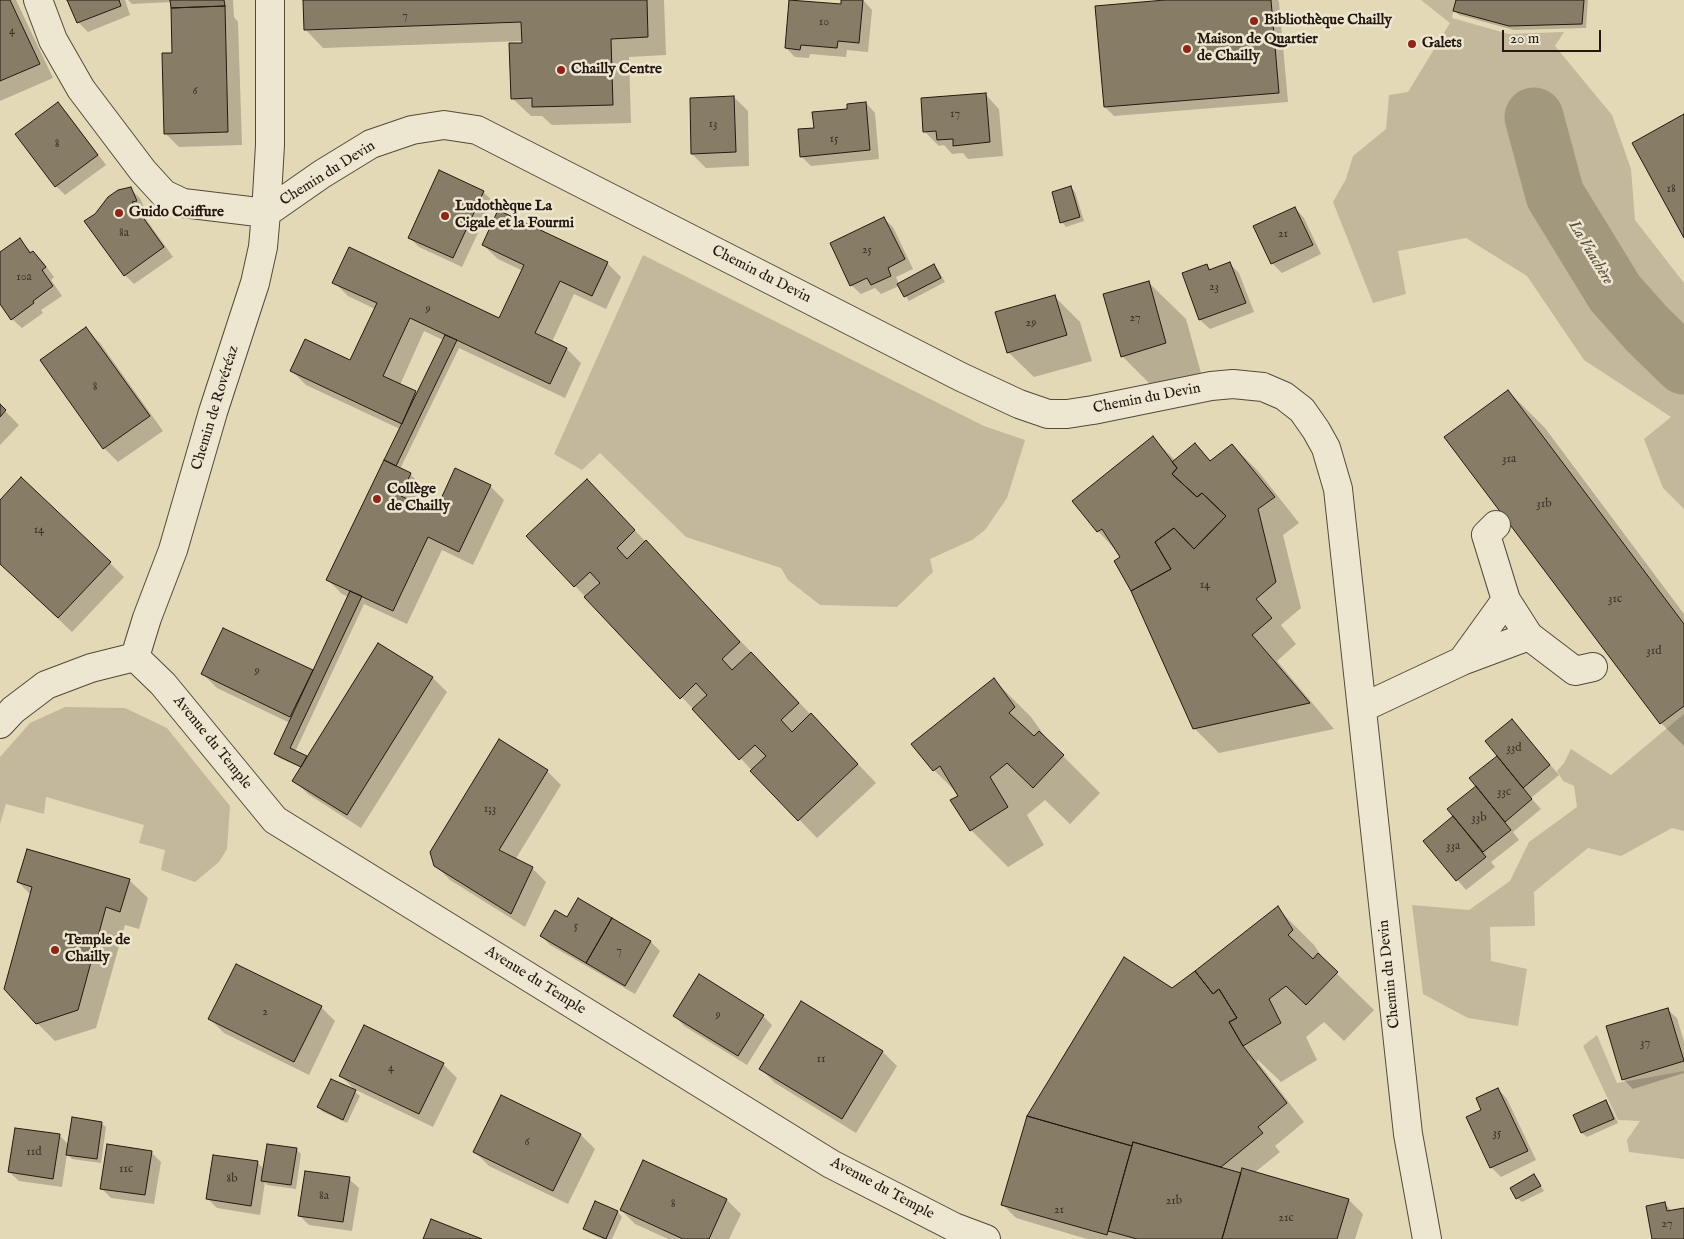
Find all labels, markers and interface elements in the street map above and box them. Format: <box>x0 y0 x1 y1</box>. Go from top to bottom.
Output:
house number: 7 <box>402 10 408 24</box>
place label: Bibliothèque Chailly <box>1264 12 1392 30</box>
marker: Bibliothèque Chailly <box>1248 15 1260 27</box>
house number: 10 <box>819 16 829 30</box>
scale bar <box>1504 20 1603 52</box>
house number: 4 <box>9 25 15 39</box>
text: 20 m <box>1510 29 1539 48</box>
place label: Maison de Quartier de Chailly <box>1197 31 1318 66</box>
place label: Galets <box>1422 35 1462 53</box>
marker: Galets <box>1406 38 1418 50</box>
marker: Maison de Quartier de Chailly <box>1181 43 1193 55</box>
place label: Chailly Centre <box>571 61 662 79</box>
marker: Chailly Centre <box>555 64 567 76</box>
house number: 6 <box>192 85 198 99</box>
house number: 17 <box>950 108 960 122</box>
house number: 13 <box>709 118 717 132</box>
house number: 15 <box>830 133 838 147</box>
street label: Chemin du Devin <box>277 137 379 211</box>
house number: 8 <box>55 138 59 152</box>
house number: 18 <box>1666 183 1676 197</box>
place label: Ludothèque La Cigale et la Fourmi <box>455 198 574 233</box>
place label: Guido Coiffure <box>129 204 224 222</box>
marker: Guido Coiffure <box>113 207 125 219</box>
marker: Ludothèque La Cigale et la Fourmi <box>439 210 451 222</box>
water label: La Vuachère <box>1563 217 1617 289</box>
house number: 8a <box>119 227 129 241</box>
house number: 21 <box>1278 228 1288 242</box>
street label: Chemin du Devin <box>708 242 814 308</box>
house number: 25 <box>862 244 872 258</box>
house number: 10a <box>16 271 32 285</box>
house number: 23 <box>1209 281 1219 295</box>
house number: 9 <box>425 303 431 317</box>
house number: 27 <box>1129 312 1141 326</box>
house number: 29 <box>1026 317 1036 331</box>
street label: Chemin de Rovéréaz <box>189 344 243 472</box>
street label: Chemin du Devin <box>1092 380 1202 418</box>
house number: 8 <box>93 381 97 395</box>
house number: 31a <box>1502 453 1516 467</box>
place label: Collège de Chailly <box>387 481 450 516</box>
marker: Collège de Chailly <box>371 493 383 505</box>
house number: 31b <box>1536 498 1552 512</box>
house number: 14 <box>34 524 44 538</box>
house number: 14 <box>1200 579 1210 593</box>
house number: 31c <box>1608 593 1622 607</box>
house number: 31d <box>1646 645 1662 659</box>
house number: 9 <box>254 665 260 679</box>
street label: Avenue du Temple <box>169 693 255 793</box>
house number: 33d <box>1506 742 1522 756</box>
house number: 33c <box>1497 786 1511 800</box>
house number: 1;3 <box>484 803 496 817</box>
house number: 33b <box>1471 812 1487 826</box>
house number: 33a <box>1446 840 1460 854</box>
street label: Chemin du Devin <box>1375 919 1405 1029</box>
house number: 5 <box>574 920 578 934</box>
place label: Temple de Chailly <box>65 932 130 967</box>
street label: Avenue du Temple <box>481 943 589 1019</box>
marker: Temple de Chailly <box>49 944 61 956</box>
house number: 7 <box>616 945 622 959</box>
house number: 2 <box>262 1006 268 1020</box>
house number: 9 <box>715 1009 721 1023</box>
house number: 37 <box>1640 1037 1650 1051</box>
house number: 11 <box>817 1053 825 1067</box>
house number: 4 <box>388 1062 394 1076</box>
house number: 35 <box>1493 1127 1501 1141</box>
house number: 6 <box>524 1136 530 1150</box>
house number: 11d <box>26 1146 42 1160</box>
street label: Avenue du Temple <box>827 1154 937 1224</box>
house number: 11c <box>119 1163 133 1177</box>
house number: 8b <box>226 1173 238 1187</box>
house number: 8a <box>319 1190 329 1204</box>
house number: 21b <box>1166 1195 1182 1209</box>
house number: 8 <box>671 1198 675 1212</box>
house number: 21 <box>1054 1204 1064 1218</box>
house number: 21c <box>1278 1212 1294 1226</box>
house number: 27 <box>1661 1218 1673 1232</box>

